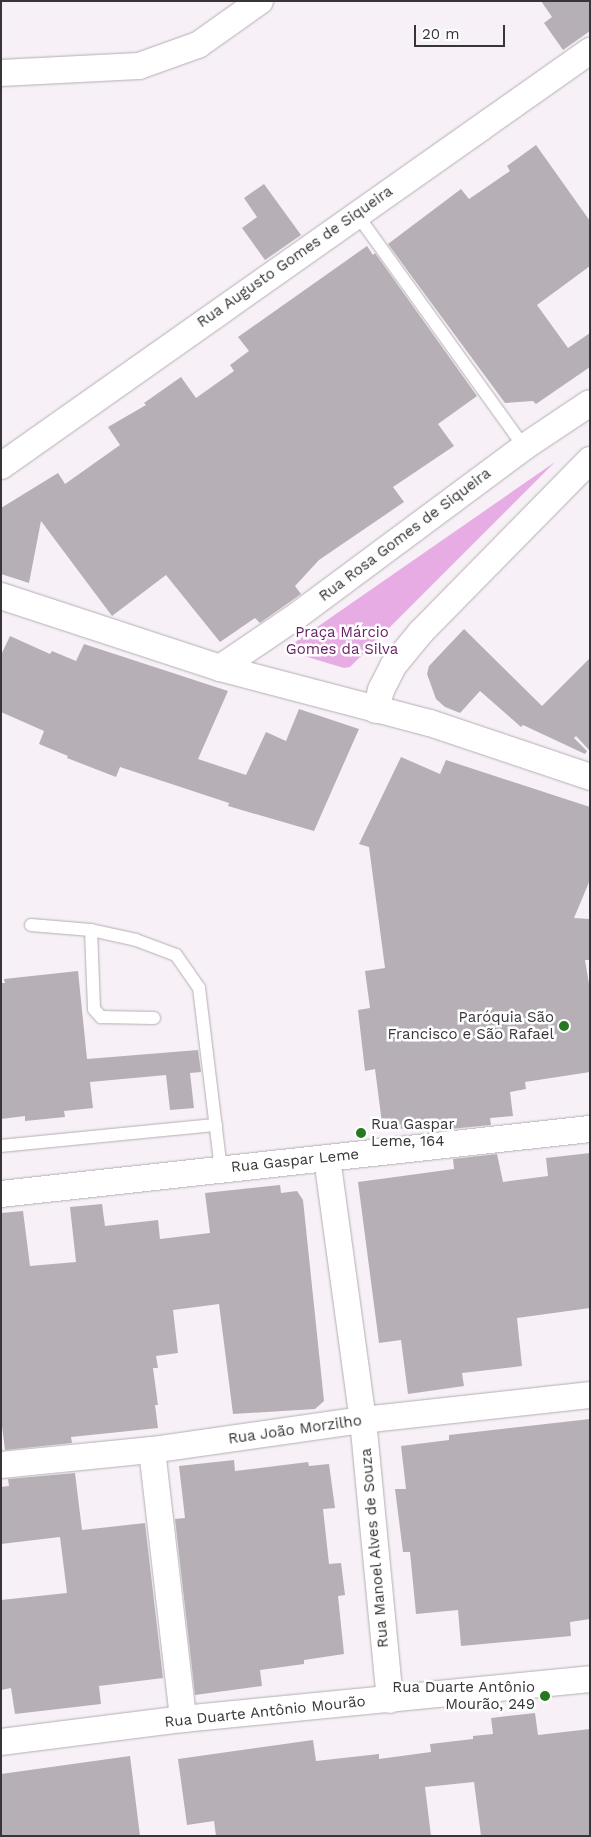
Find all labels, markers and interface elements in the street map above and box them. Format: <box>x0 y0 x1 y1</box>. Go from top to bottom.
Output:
scale bar <box>416 15 507 47</box>
text: 20 m <box>422 25 460 43</box>
street label: Rua Augusto Gomes de Siqueira <box>193 182 397 332</box>
street label: Rua Rosa Gomes de Siqueira <box>315 464 495 606</box>
park label: Praça Márcio Gomes da Silva <box>286 623 398 658</box>
place label: Paróquia São Francisco e São Rafael <box>388 1008 554 1043</box>
marker: Paróquia São Francisco e São Rafael <box>558 1020 570 1032</box>
place label: Rua Gaspar Leme, 164 <box>371 1115 455 1150</box>
marker: Rua Gaspar Leme, 164 <box>355 1127 367 1139</box>
street label: Rua Gaspar Leme <box>230 1145 360 1177</box>
street label: Rua João Morzilho <box>227 1412 363 1448</box>
street label: Rua Manoel Alves de Souza <box>357 1447 393 1649</box>
place label: Rua Duarte Antônio Mourão, 249 <box>391 1678 535 1713</box>
marker: Rua Duarte Antônio Mourão, 249 <box>539 1690 551 1702</box>
street label: Rua Duarte Antônio Mourão <box>163 1692 367 1732</box>

